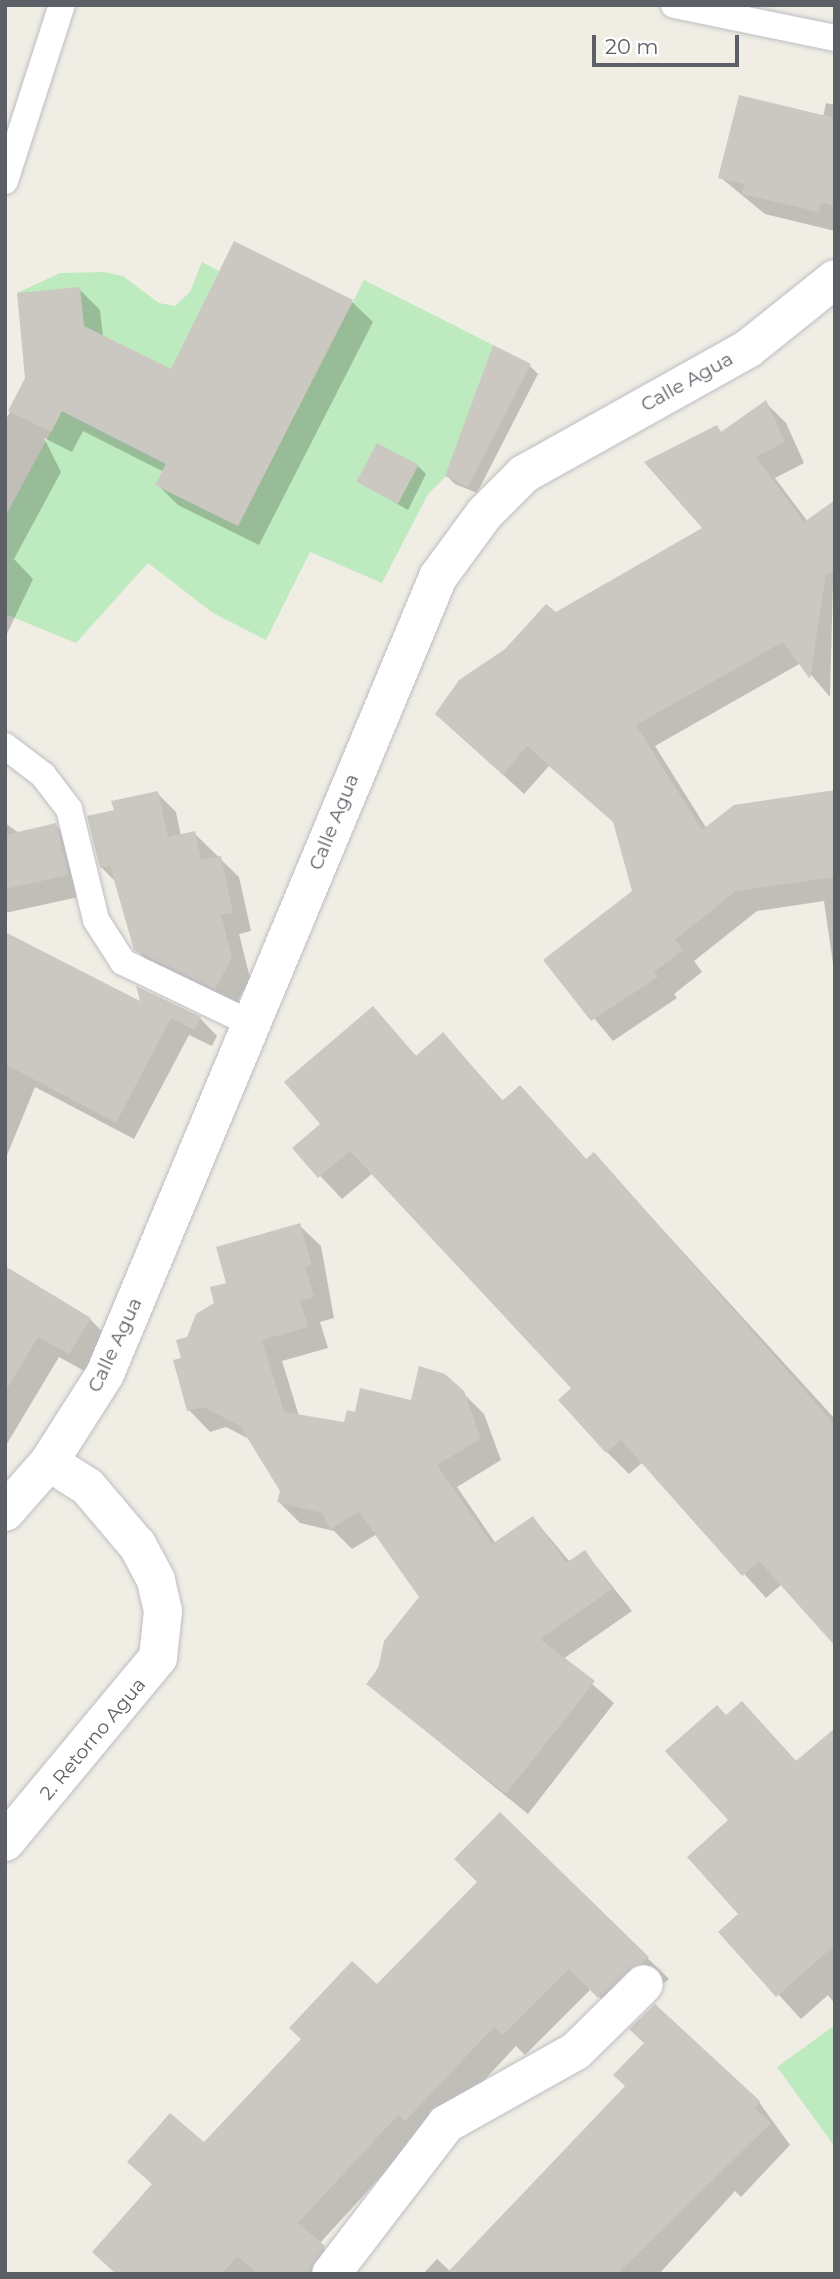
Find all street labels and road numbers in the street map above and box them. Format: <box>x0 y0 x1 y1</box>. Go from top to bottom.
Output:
street label: Calle Agua <box>637 347 737 417</box>
street label: Calle Agua <box>304 771 364 873</box>
street label: Calle Agua <box>83 1294 147 1396</box>
street label: 2. Retorno Agua <box>35 1673 151 1805</box>

